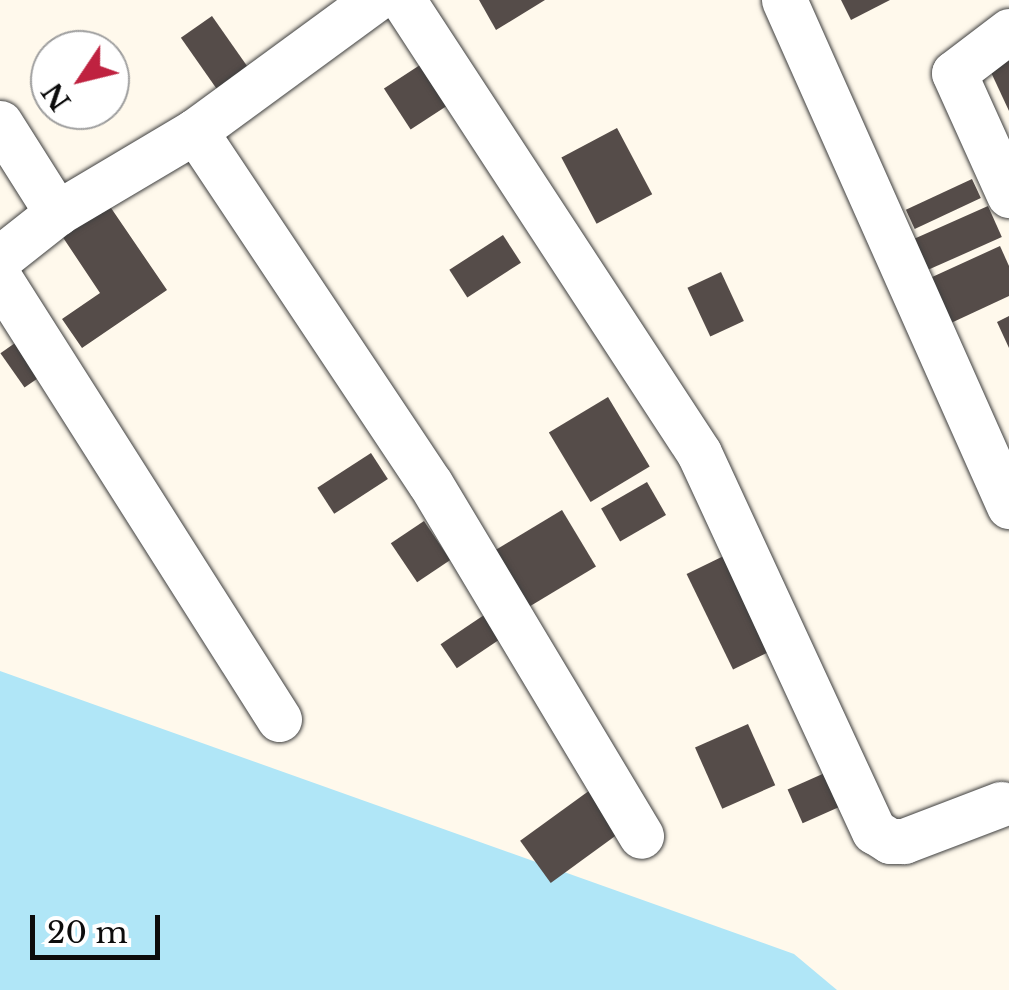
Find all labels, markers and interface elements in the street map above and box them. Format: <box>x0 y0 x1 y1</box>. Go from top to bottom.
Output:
north arrow <box>30 30 130 130</box>
text: N <box>35 76 79 117</box>
scale bar <box>35 895 165 957</box>
text: 20 m <box>47 914 128 951</box>

